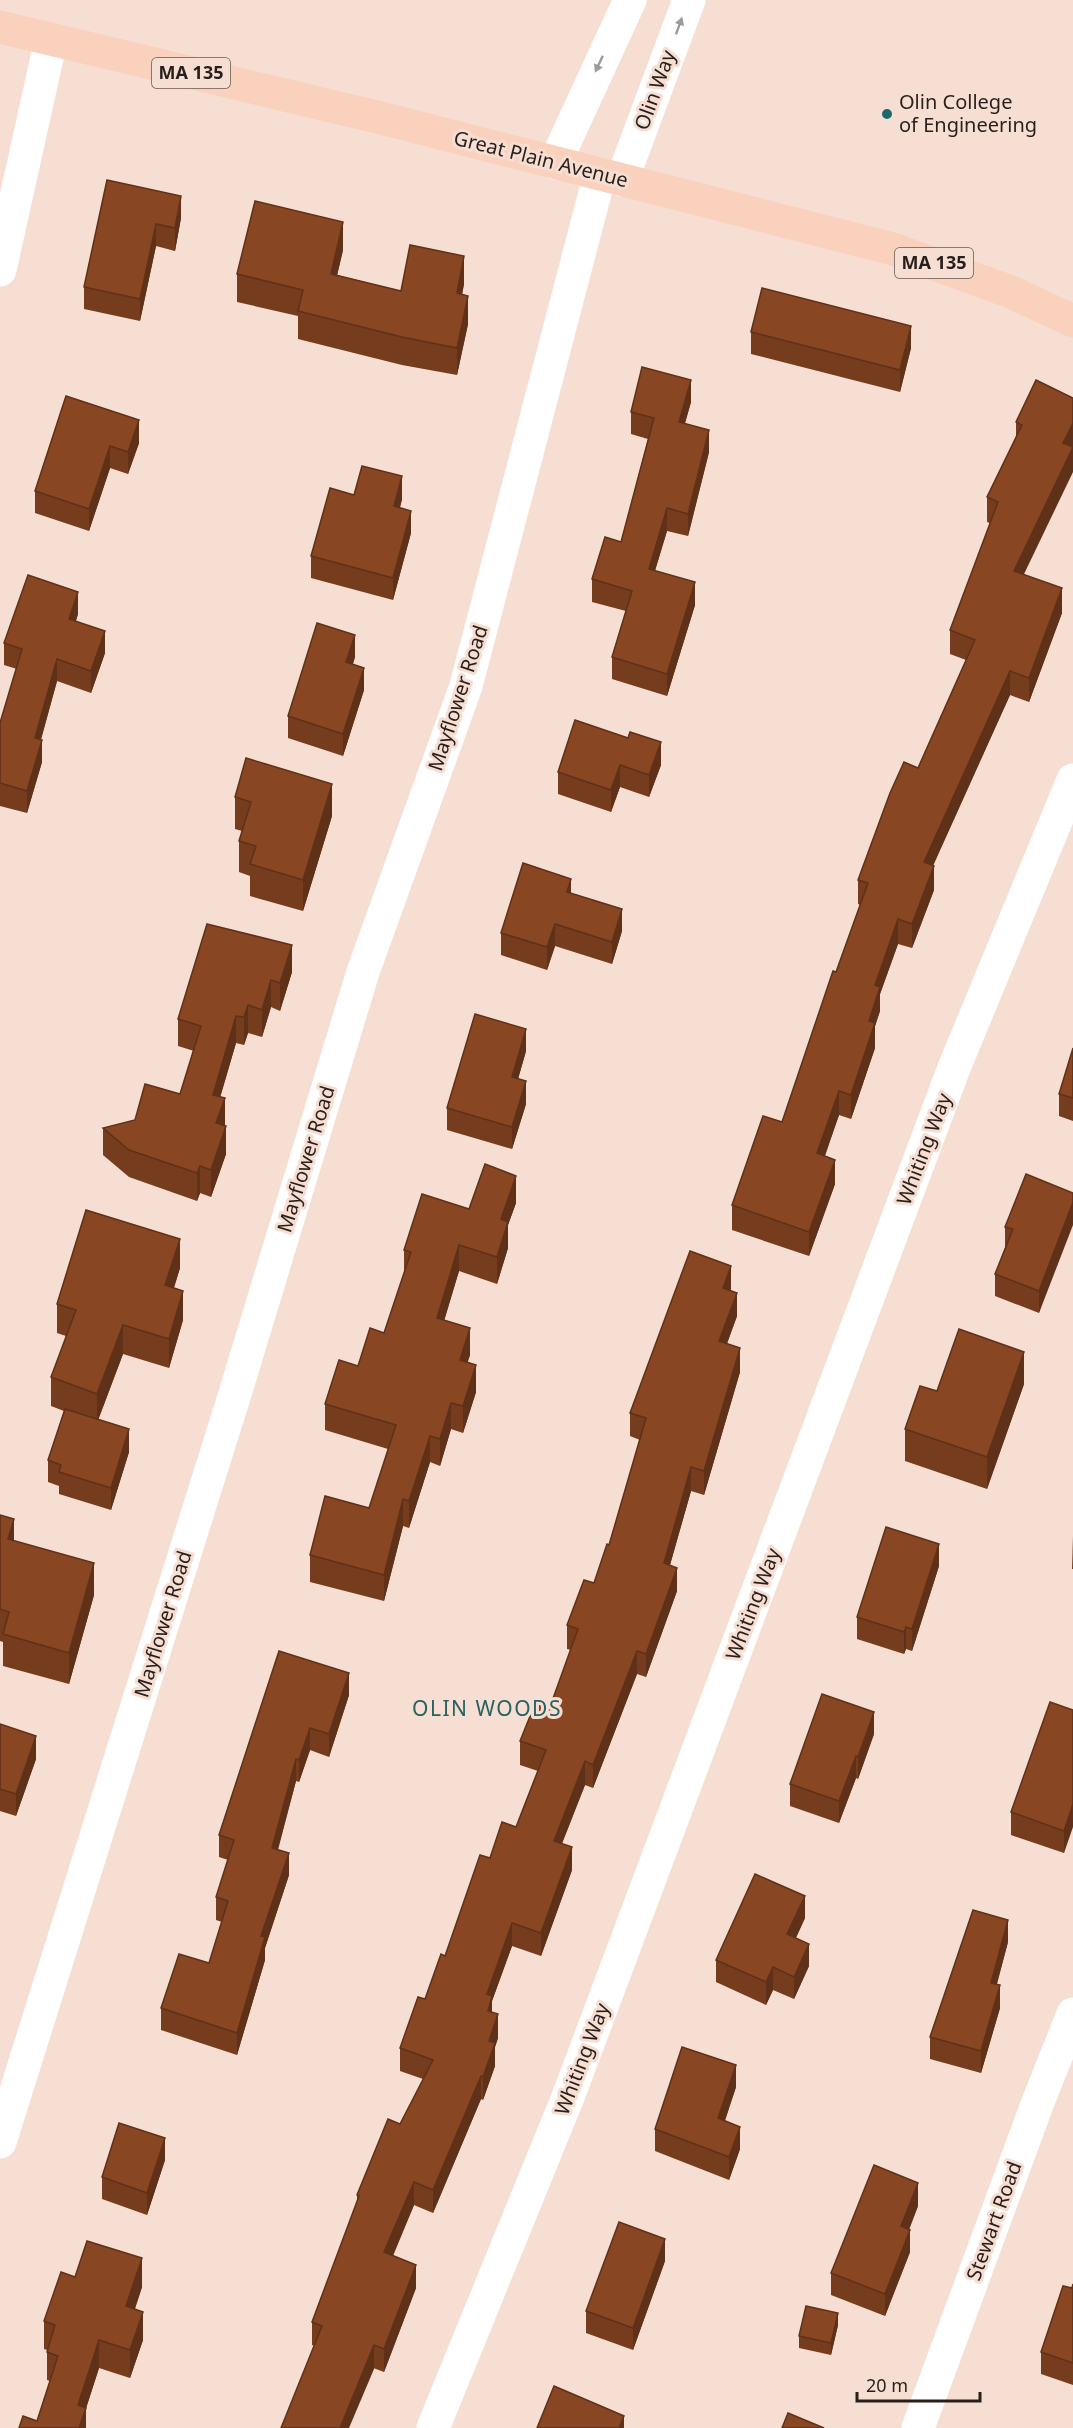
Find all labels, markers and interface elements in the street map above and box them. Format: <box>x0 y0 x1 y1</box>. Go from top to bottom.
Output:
one-way arrow <box>674 17 684 35</box>
street label: Olin Way <box>628 45 682 134</box>
one-way arrow <box>595 55 604 72</box>
road number: MA 135 <box>152 58 230 88</box>
place label: Olin College of Engineering <box>899 88 1037 138</box>
marker: Olin College of Engineering <box>880 107 894 121</box>
street label: Great Plain Avenue <box>451 124 631 193</box>
road number: MA 135 <box>895 248 973 278</box>
street label: Mayflower Road <box>421 621 494 774</box>
street label: Mayflower Road <box>270 1082 341 1235</box>
street label: Whiting Way <box>890 1088 958 1209</box>
street label: Whiting Way <box>719 1543 787 1664</box>
street label: Mayflower Road <box>127 1547 198 1700</box>
district label: OLIN WOODS <box>412 1694 562 1722</box>
street label: Whiting Way <box>548 1998 616 2119</box>
street label: Stewart Road <box>960 2158 1028 2284</box>
scale bar <box>857 2365 980 2403</box>
text: 20 m <box>866 2373 908 2397</box>

